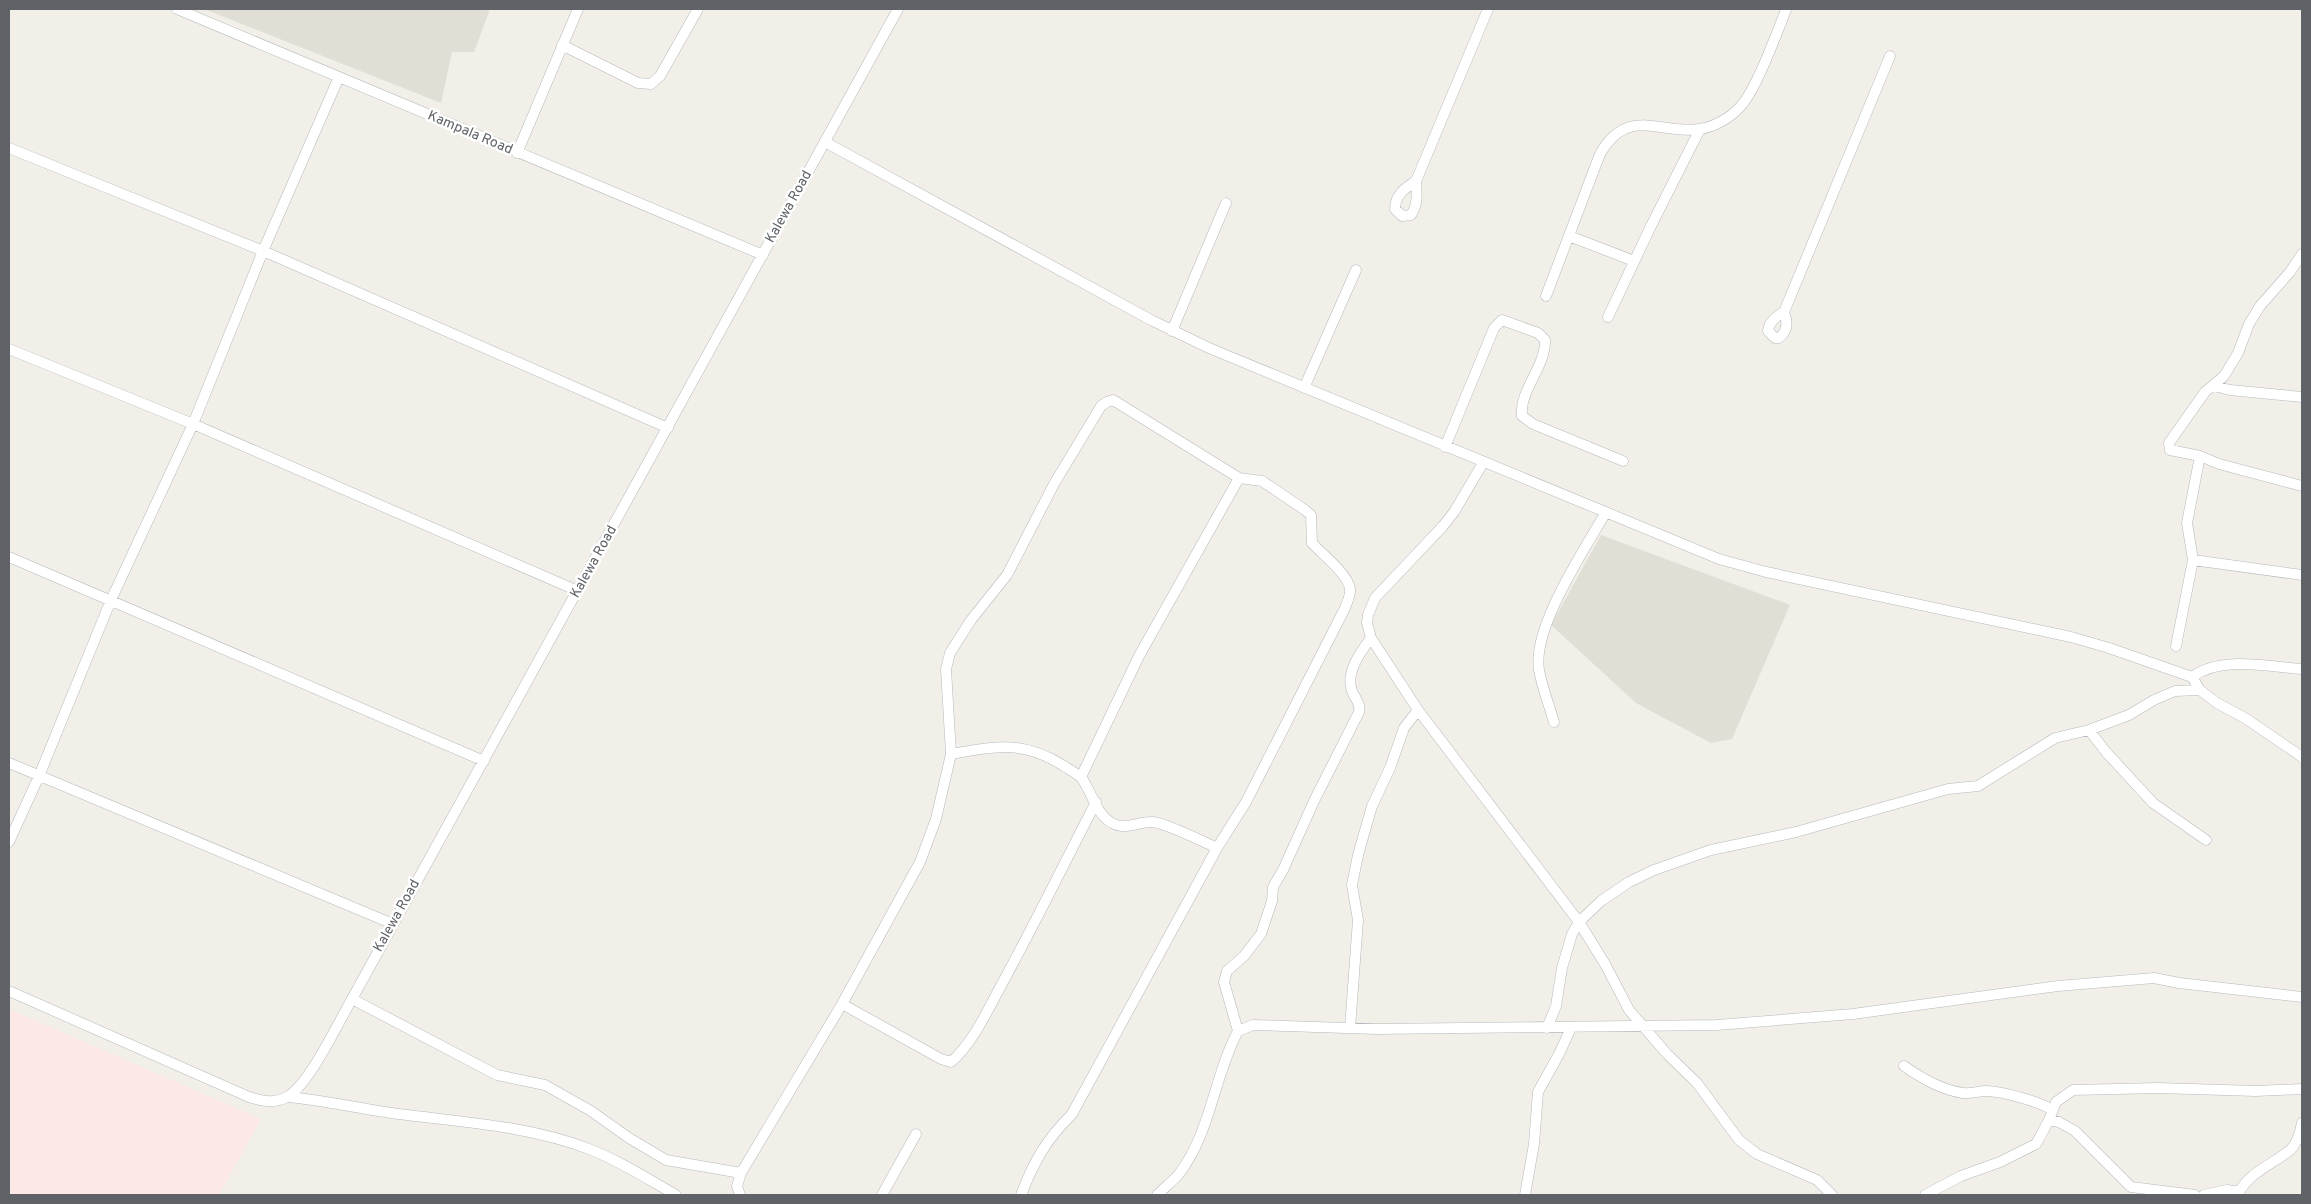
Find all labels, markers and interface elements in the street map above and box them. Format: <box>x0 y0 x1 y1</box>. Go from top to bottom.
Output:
street label: Kampala Road <box>425 107 515 159</box>
street label: Kalewa Road <box>762 168 816 246</box>
street label: Kalewa Road <box>567 523 621 601</box>
street label: Kalewa Road <box>370 877 424 955</box>

